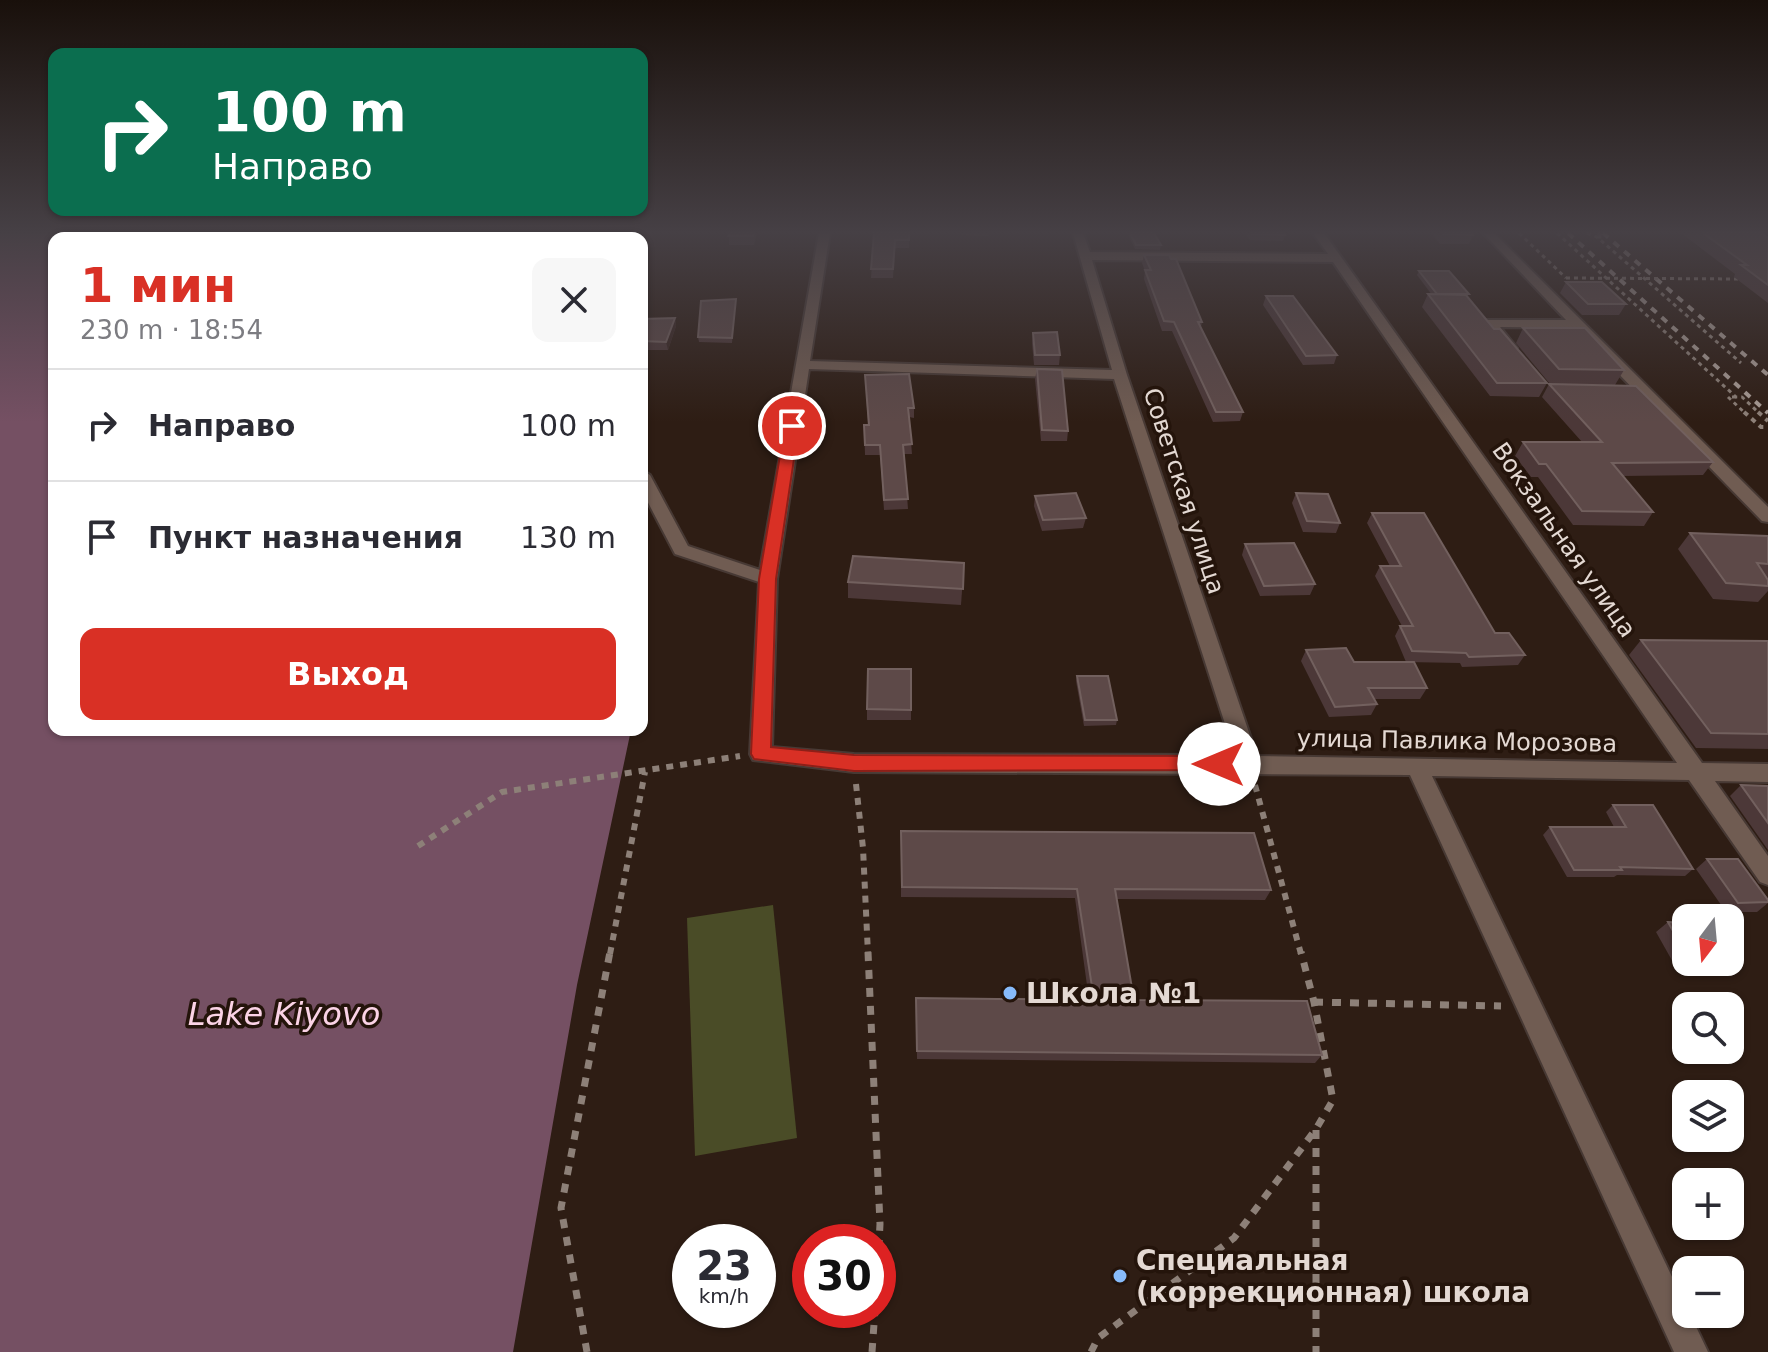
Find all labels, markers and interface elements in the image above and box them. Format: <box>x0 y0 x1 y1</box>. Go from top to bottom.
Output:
text: 100 m <box>212 79 407 144</box>
icon: right <box>80 80 184 184</box>
text: Направо <box>212 146 373 187</box>
text: 1 мин <box>80 257 236 313</box>
button: close <box>532 258 616 342</box>
text: 230 m · 18:54 <box>80 315 263 345</box>
street label: Советская улица <box>1137 384 1231 598</box>
pin <box>758 392 826 460</box>
icon: right <box>80 403 124 447</box>
icon: arrive <box>770 404 814 448</box>
text: Направо <box>148 408 295 443</box>
text: 100 m <box>520 408 616 443</box>
street label: Вокзальная улица <box>1486 437 1642 643</box>
icon: arrive <box>80 515 124 559</box>
text: Пункт назначения <box>148 520 463 555</box>
text: 130 m <box>520 520 616 555</box>
button: Выход <box>80 628 616 720</box>
position arrow <box>1177 722 1261 806</box>
street label: улица Павлика Морозова <box>1297 724 1617 758</box>
north arrow <box>1672 904 1744 976</box>
map controls <box>1672 904 1744 1328</box>
place label: Школа №1 <box>1026 977 1201 1010</box>
marker: Школа №1 <box>1001 984 1019 1002</box>
button: search <box>1672 992 1744 1064</box>
water label: Lake Kiyovo <box>188 995 380 1033</box>
button: layers <box>1672 1080 1744 1152</box>
button: + <box>1672 1168 1744 1240</box>
speed limit sign: 30 <box>792 1224 896 1328</box>
text: 23 <box>696 1243 752 1289</box>
place label: Специальная (коррекционная) школа <box>1136 1244 1530 1309</box>
button: − <box>1672 1256 1744 1328</box>
marker: Специальная (коррекционная) школа <box>1111 1267 1129 1285</box>
text: km/h <box>699 1284 749 1308</box>

